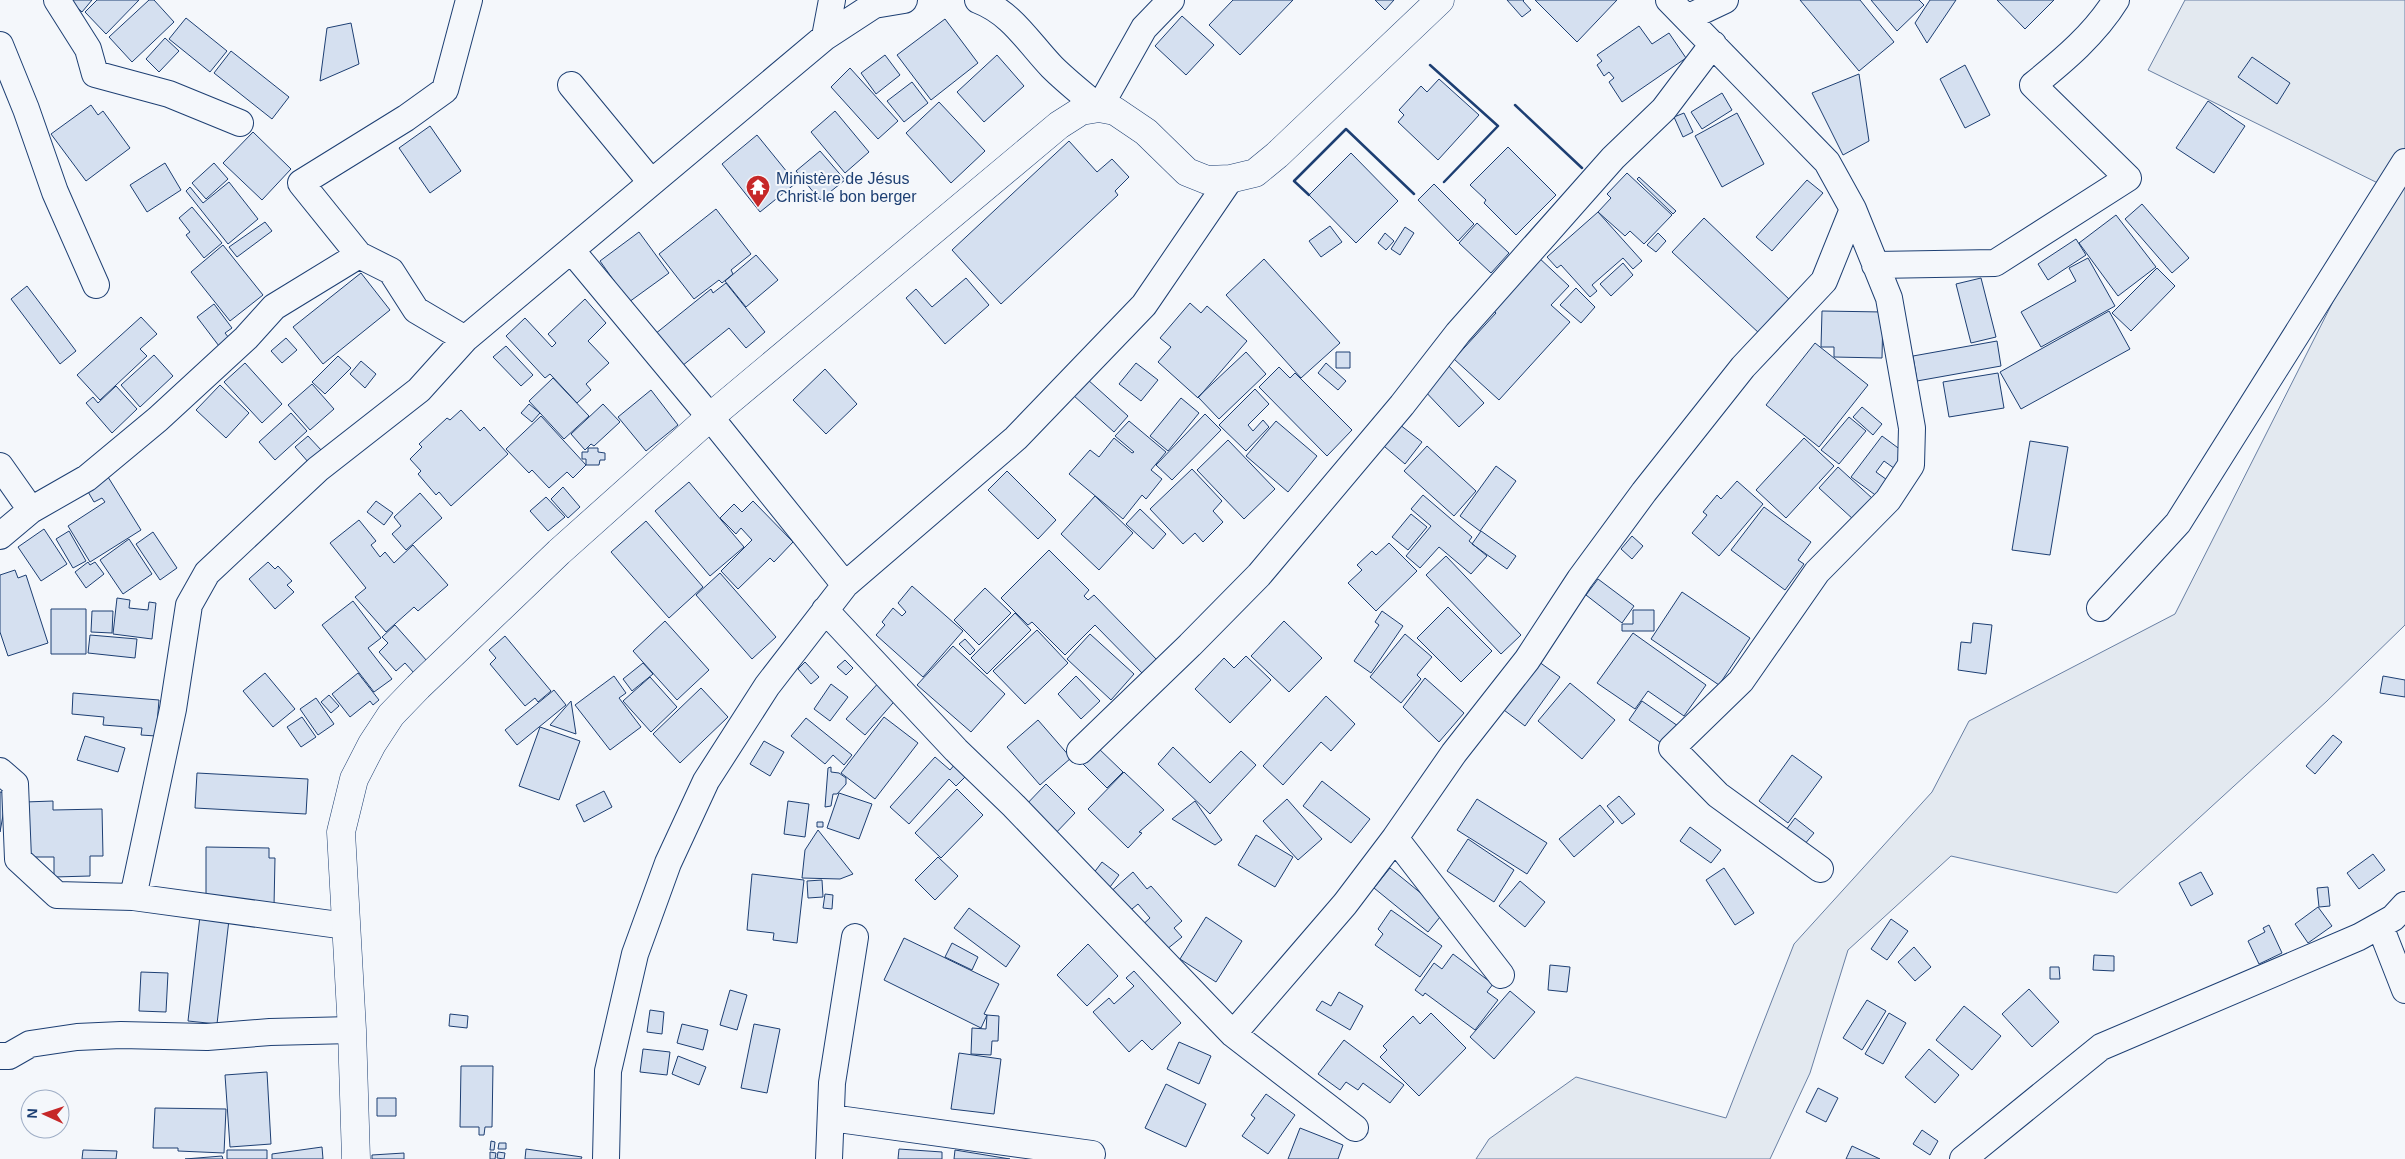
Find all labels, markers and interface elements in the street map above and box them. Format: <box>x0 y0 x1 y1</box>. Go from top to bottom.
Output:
place label: Ministère de Jésus Christ le bon berger <box>776 170 917 205</box>
temple icon: Ministère de Jésus Christ le bon berger <box>745 174 771 208</box>
north arrow <box>20 1089 70 1139</box>
text: N <box>24 1108 40 1119</box>

